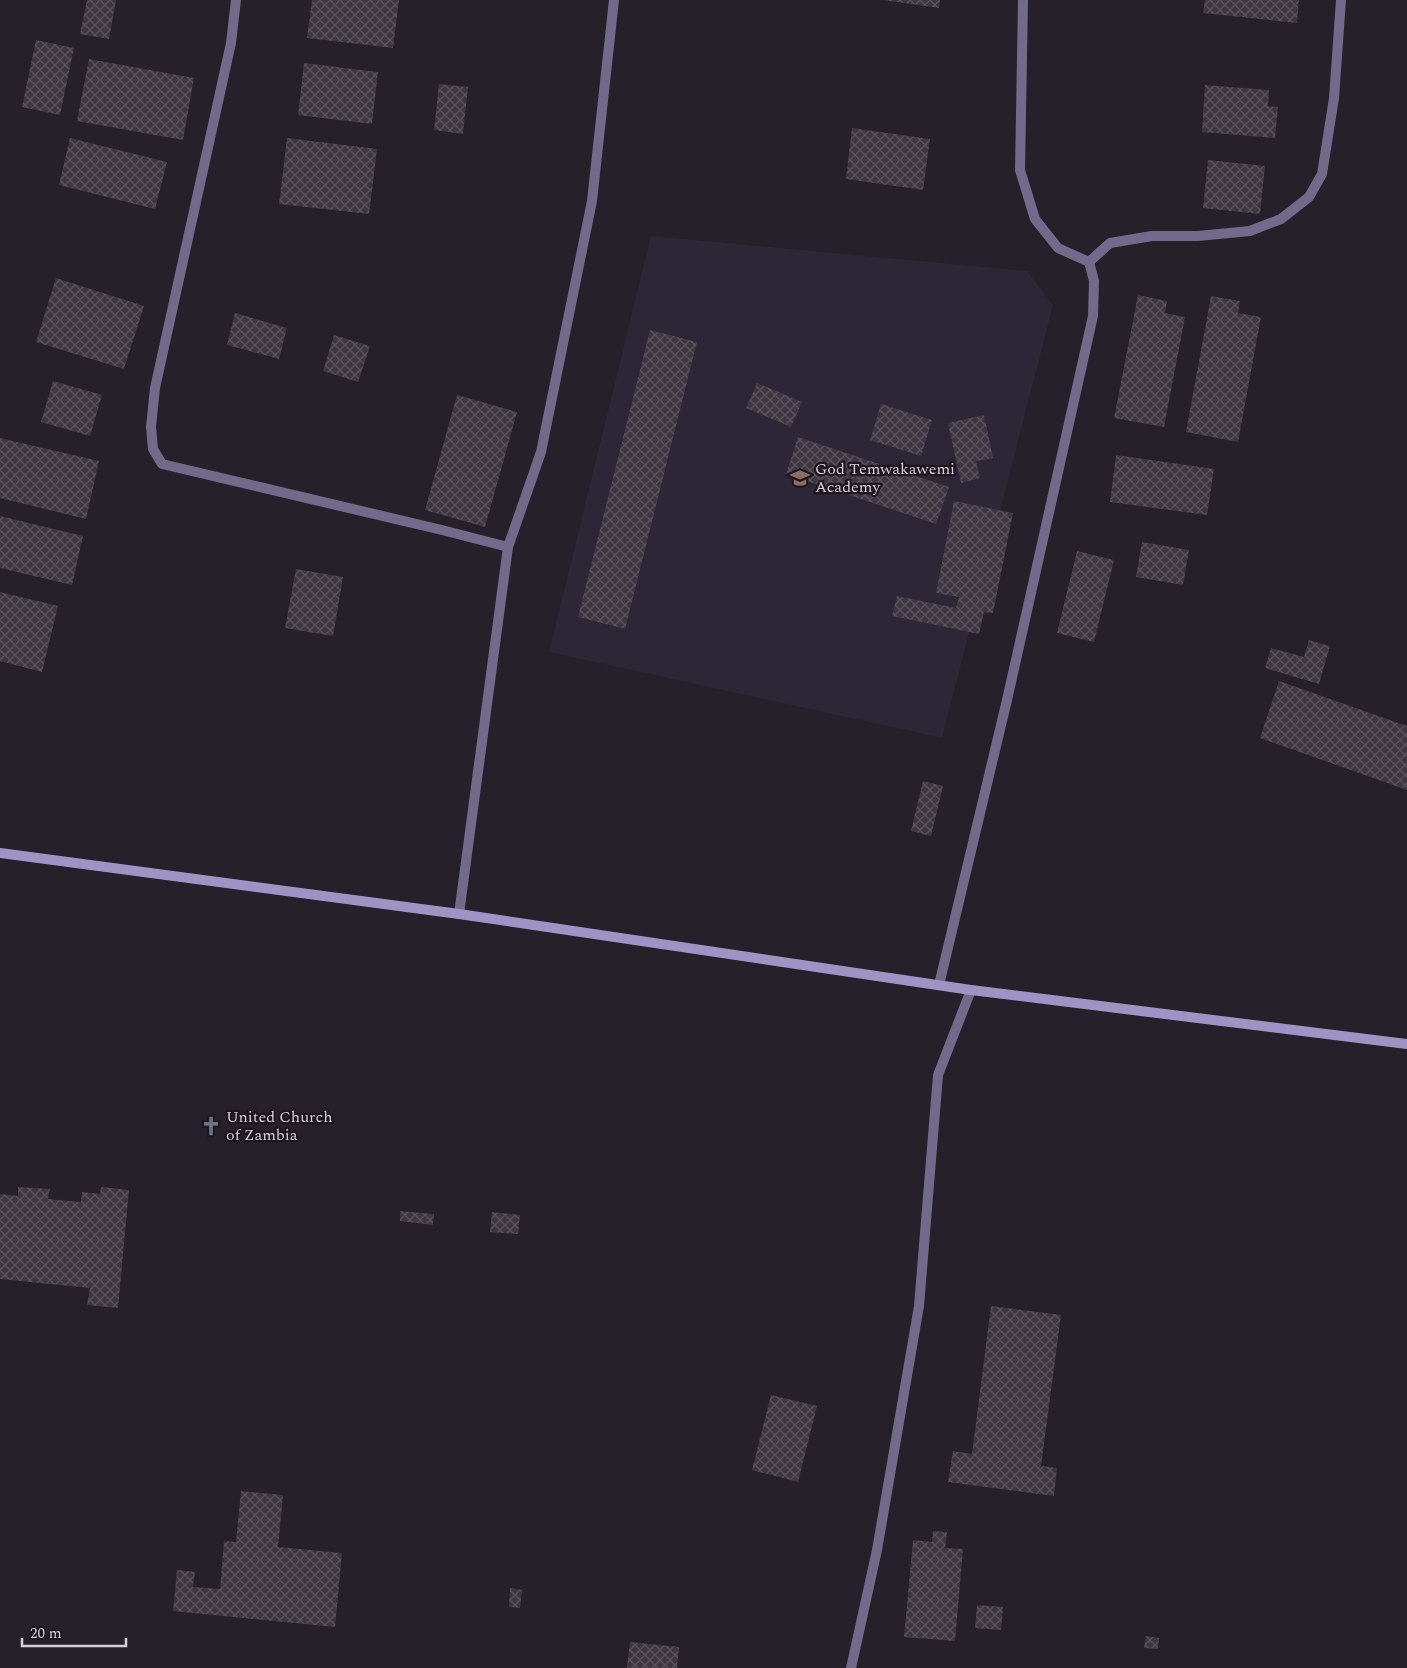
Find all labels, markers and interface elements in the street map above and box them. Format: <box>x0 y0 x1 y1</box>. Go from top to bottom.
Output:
place label: God Temwakawemi Academy <box>815 457 955 499</box>
school or university icon: God Temwakawemi Academy <box>789 467 811 489</box>
place label: United Church of Zambia <box>226 1105 332 1147</box>
church icon: United Church of Zambia <box>200 1115 222 1137</box>
scale bar <box>22 1616 126 1648</box>
text: 20 m <box>30 1622 62 1645</box>

